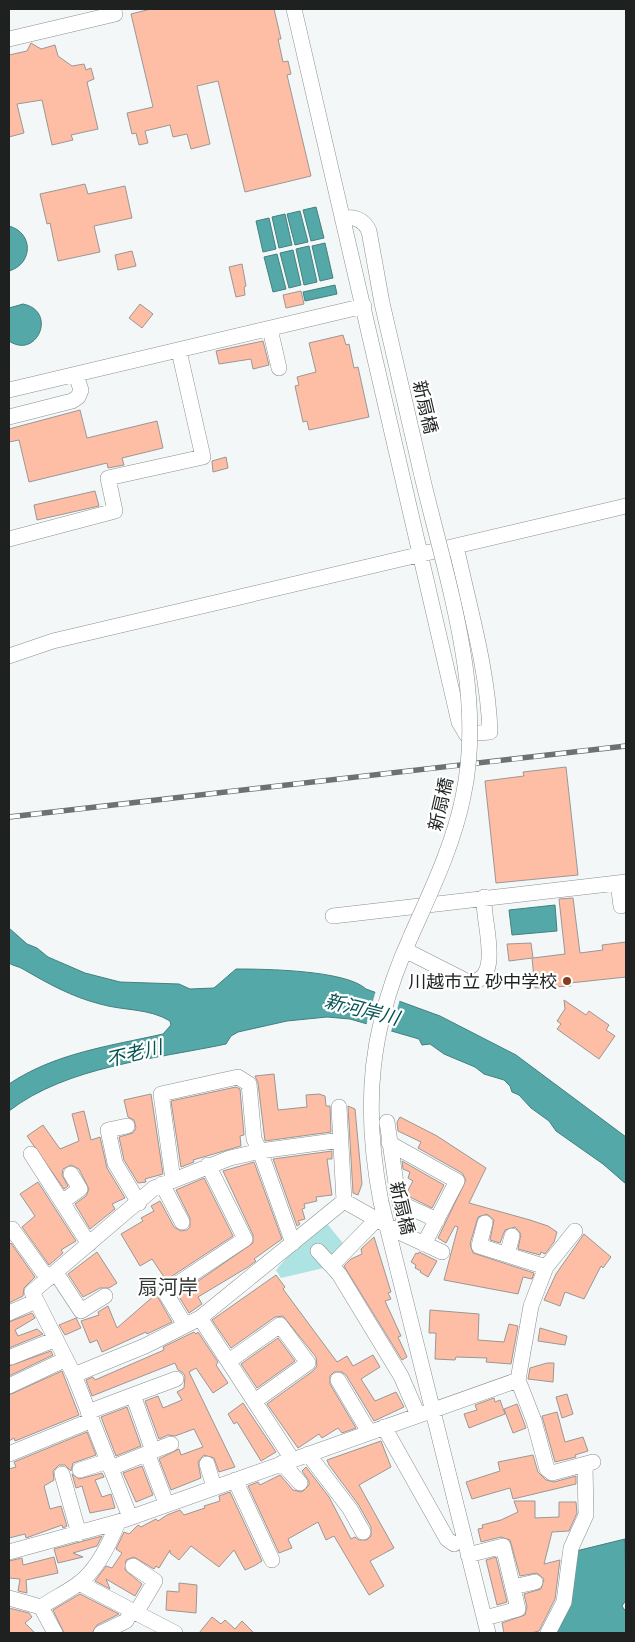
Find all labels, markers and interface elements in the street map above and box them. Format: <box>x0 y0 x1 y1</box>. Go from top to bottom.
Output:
street label: 新扇橋 <box>408 378 444 436</box>
street label: 新扇橋 <box>422 775 458 833</box>
place label: 川越市立 砂中学校 <box>408 969 557 993</box>
marker: 川越市立 砂中学校 <box>561 975 573 987</box>
water label: 新河岸川 <box>322 987 404 1031</box>
water label: 不老川 <box>103 1033 167 1073</box>
street label: 新扇橋 <box>385 1179 421 1237</box>
district label: 扇河岸 <box>138 1273 198 1300</box>

